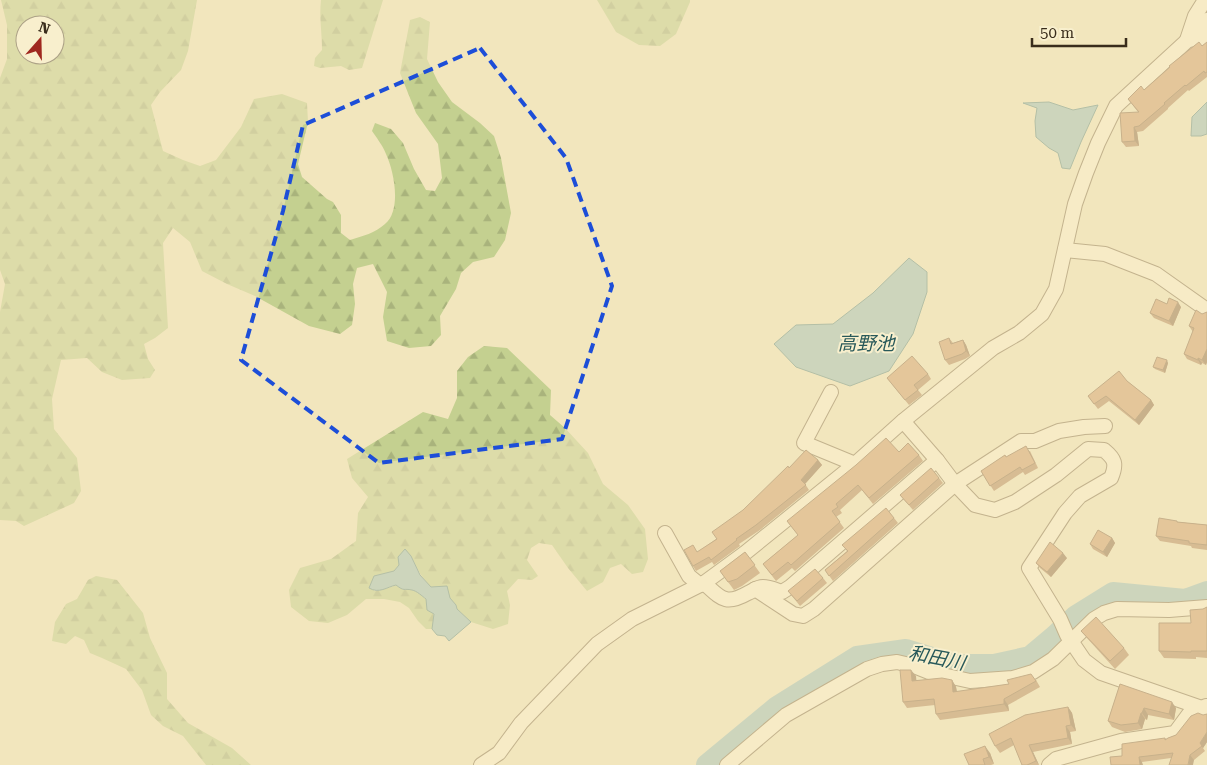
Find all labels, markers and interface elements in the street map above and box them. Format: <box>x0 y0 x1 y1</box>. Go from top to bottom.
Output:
north arrow <box>15 15 65 65</box>
scale bar <box>1032 15 1126 47</box>
text: N <box>37 18 52 37</box>
text: 50 m <box>1040 24 1075 42</box>
water label: 高野池 <box>837 332 896 355</box>
water label: 和田川 <box>907 641 969 675</box>

